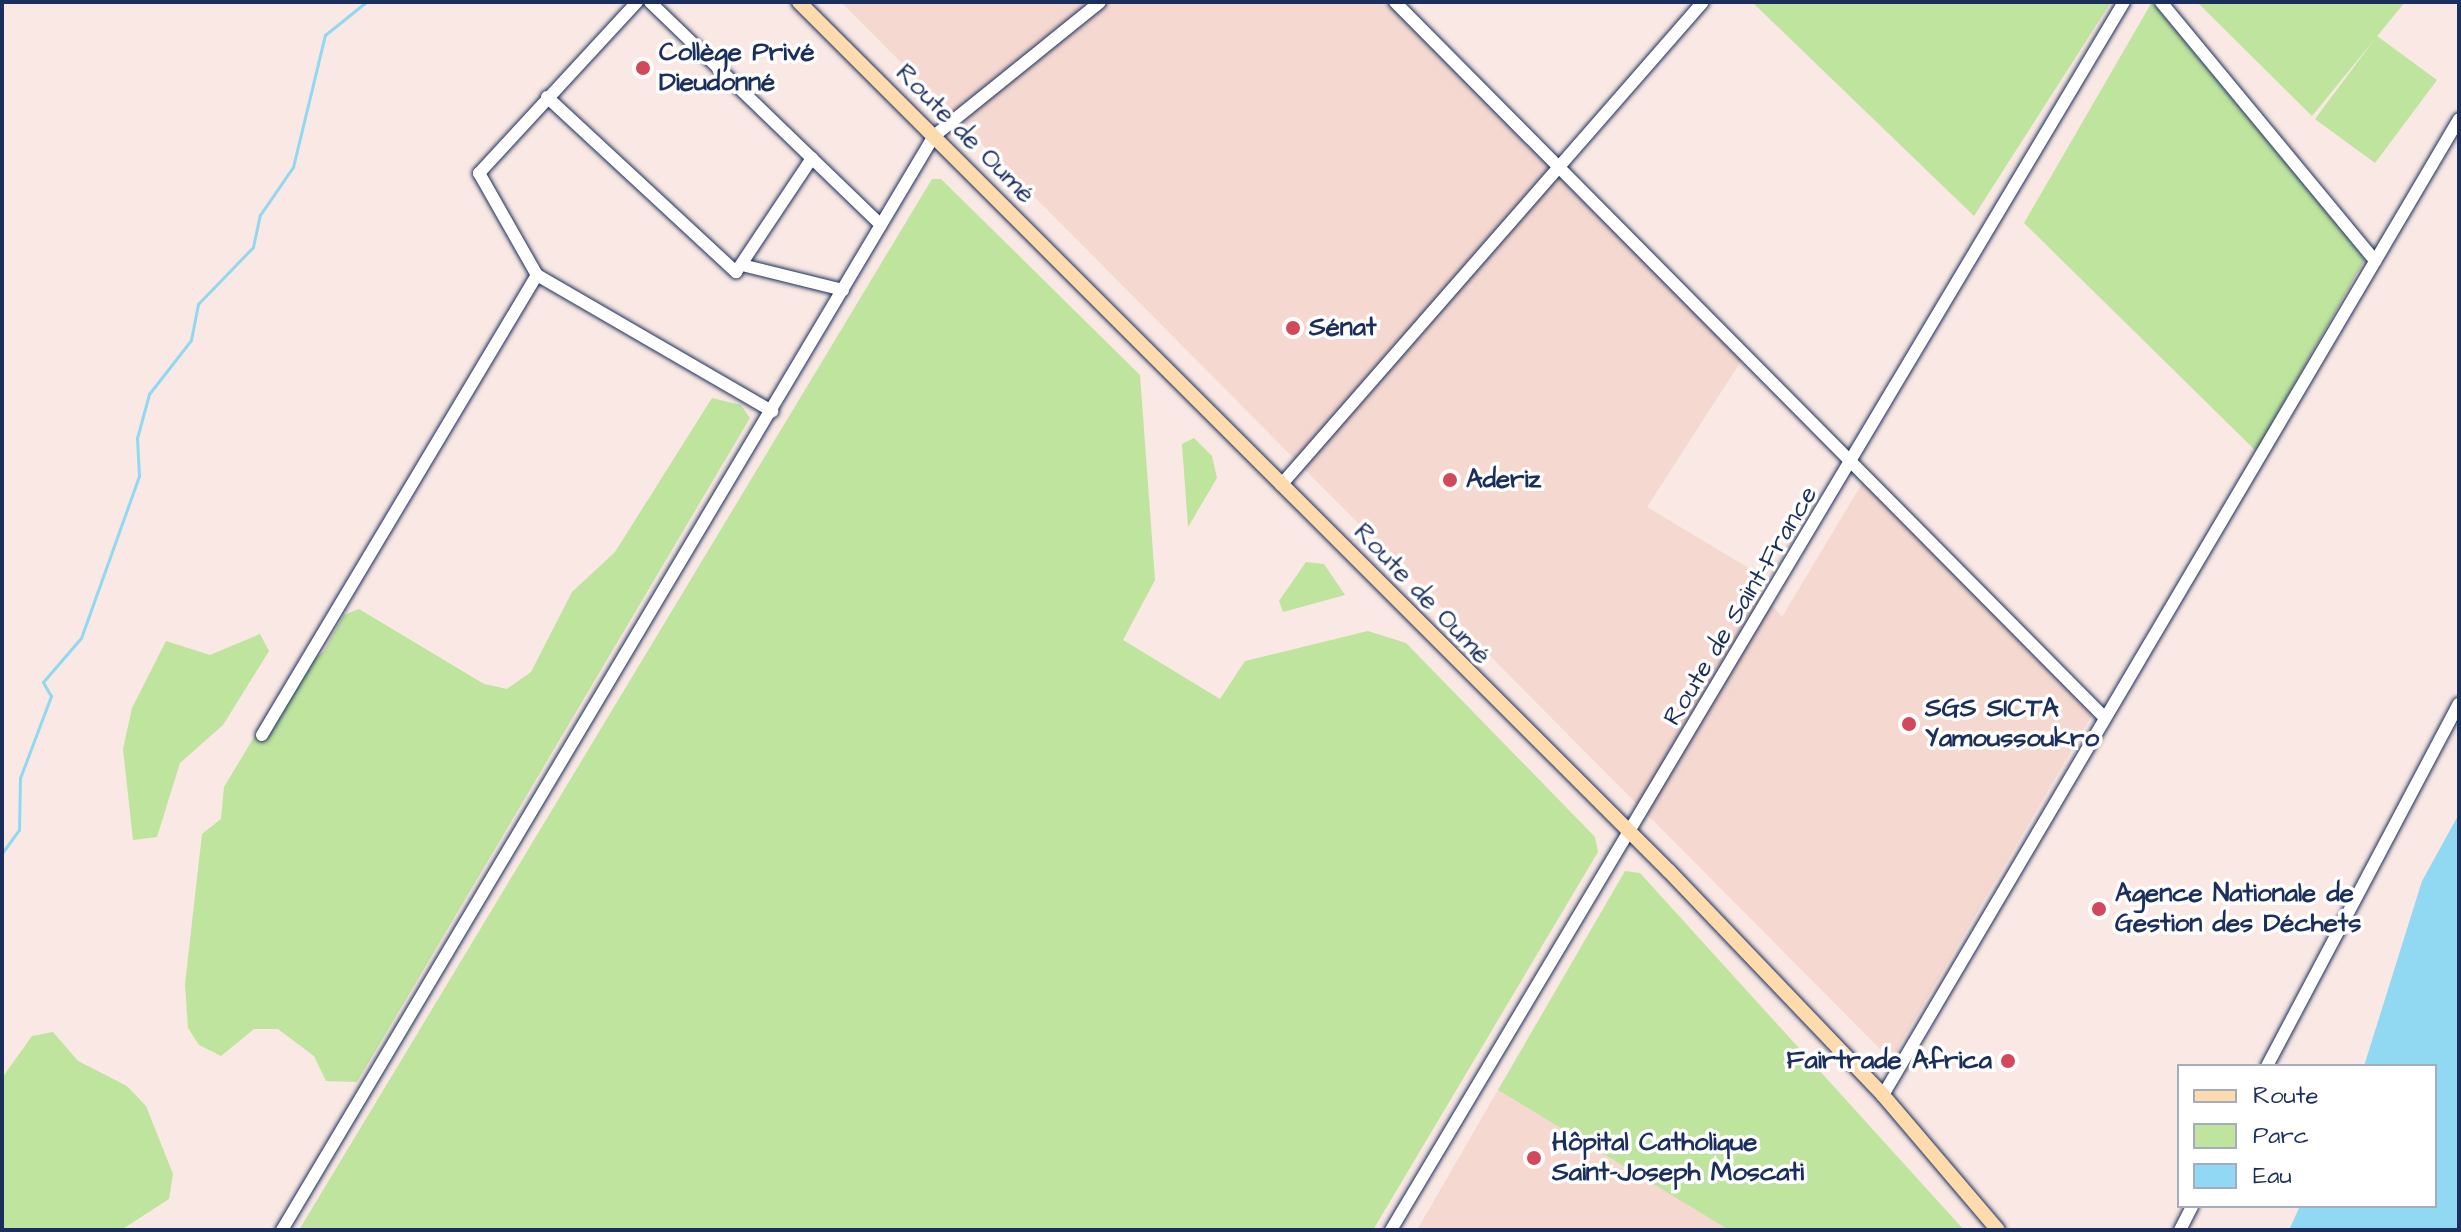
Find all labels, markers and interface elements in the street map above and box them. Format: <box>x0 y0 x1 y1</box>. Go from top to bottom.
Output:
place label: Collège Privé Dieudonné <box>659 37 815 98</box>
street label: Route de Oumé <box>889 58 1041 210</box>
marker: Collège Privé Dieudonné <box>634 59 652 77</box>
place label: Sénat <box>1309 312 1377 344</box>
marker: Sénat <box>1284 319 1302 337</box>
place label: Aderiz <box>1466 464 1541 496</box>
marker: Aderiz <box>1441 471 1459 489</box>
street label: Route de Saint-France <box>1657 481 1825 731</box>
street label: Route de Oumé <box>1347 517 1497 671</box>
place label: SGS SICTA Yamoussoukro <box>1925 693 2099 754</box>
marker: SGS SICTA Yamoussoukro <box>1900 715 1918 733</box>
place label: Agence Nationale de Gestion des Déchets <box>2115 878 2361 940</box>
marker: Agence Nationale de Gestion des Déchets <box>2090 900 2108 918</box>
place label: Fairtrade Africa <box>1787 1045 1992 1077</box>
marker: Fairtrade Africa <box>1999 1052 2017 1070</box>
legend <box>2177 1064 2437 1208</box>
text: Route <box>2253 1079 2318 1113</box>
text: Parc <box>2253 1119 2309 1153</box>
place label: Hôpital Catholique Saint-Joseph Moscati <box>1552 1127 1804 1188</box>
marker: Hôpital Catholique Saint-Joseph Moscati <box>1523 1147 1545 1169</box>
text: Eau <box>2253 1159 2292 1193</box>

